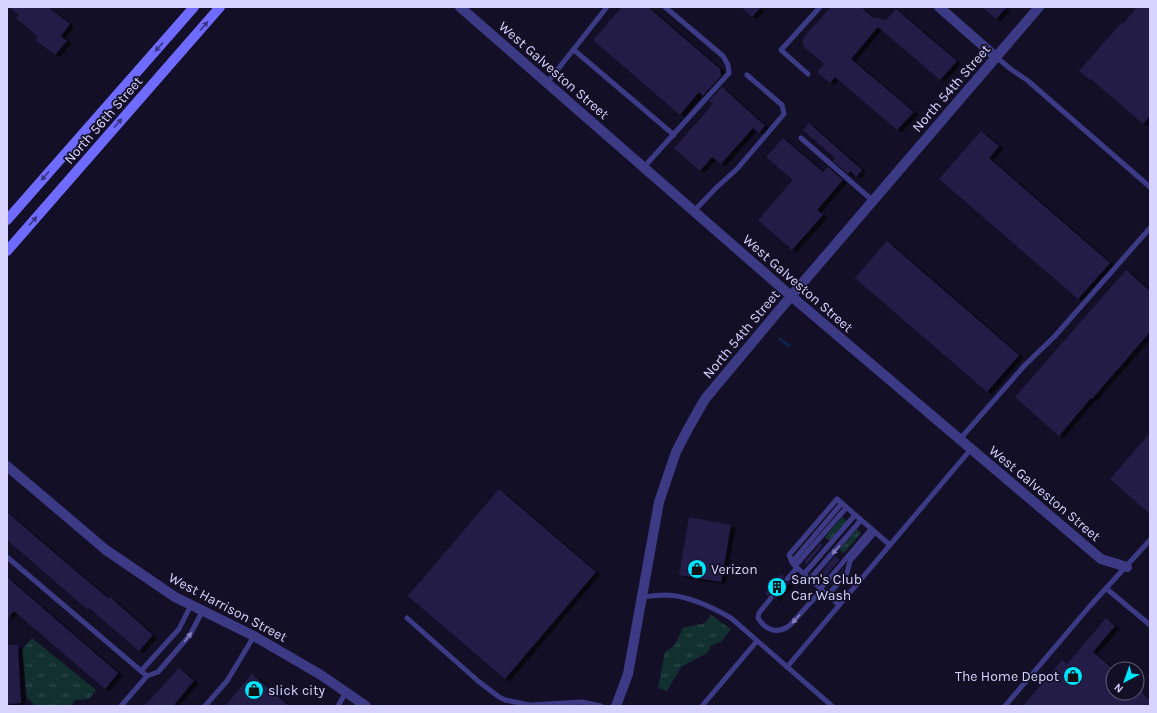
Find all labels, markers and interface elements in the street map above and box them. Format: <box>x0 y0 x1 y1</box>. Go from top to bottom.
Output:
street label: West Galveston Street <box>495 18 612 123</box>
one-way arrow <box>199 21 208 30</box>
street label: North 54th Street <box>909 41 994 136</box>
one-way arrow <box>154 42 163 52</box>
street label: North 56th Street <box>61 73 146 168</box>
one-way arrow <box>114 118 123 129</box>
one-way arrow <box>41 171 50 181</box>
one-way arrow <box>28 216 37 227</box>
street label: West Galveston Street <box>739 231 856 336</box>
street label: North 54th Street <box>699 287 783 382</box>
street label: West Galveston Street <box>985 442 1104 545</box>
one-way arrow <box>831 544 840 555</box>
shop icon: Verizon <box>686 558 708 580</box>
place label: Verizon <box>711 561 758 578</box>
street label: West Harrison Street <box>166 569 290 646</box>
place label: Sam's Club Car Wash <box>791 571 862 604</box>
building icon: Sam's Club Car Wash <box>766 576 788 598</box>
one-way arrow <box>792 614 801 623</box>
one-way arrow <box>184 632 192 642</box>
north arrow <box>1105 661 1145 701</box>
shop icon: The Home Depot <box>1062 665 1084 687</box>
place label: The Home Depot <box>955 668 1059 685</box>
shop icon: slick city <box>243 679 265 701</box>
text: N <box>1112 681 1126 696</box>
place label: slick city <box>268 682 326 699</box>

